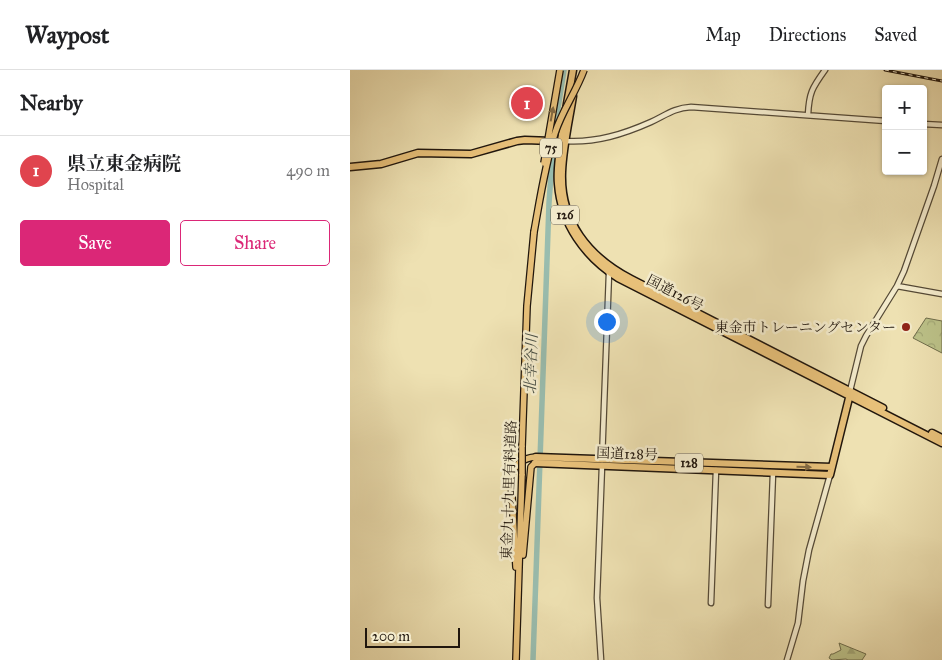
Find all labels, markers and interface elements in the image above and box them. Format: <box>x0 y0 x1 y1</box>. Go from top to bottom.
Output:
text: Waypost <box>25 20 109 50</box>
text: Map <box>705 24 741 46</box>
text: Directions <box>769 24 846 46</box>
text: Saved <box>874 24 917 46</box>
pin: 1 <box>511 84 543 122</box>
map controls <box>882 85 927 175</box>
button: + <box>882 85 927 130</box>
text: Nearby <box>20 90 83 116</box>
one-way arrow <box>548 106 556 122</box>
button: − <box>882 130 927 175</box>
road number: 75 <box>540 138 562 158</box>
text: 県立東金病院 <box>67 152 181 175</box>
text: 1 <box>33 161 39 180</box>
text: 490 m <box>286 161 330 180</box>
text: Hospital <box>67 175 124 194</box>
road number: 126 <box>551 206 579 224</box>
button: Save <box>20 220 170 266</box>
button: Share <box>180 220 330 266</box>
street label: 国道126号 <box>644 271 706 315</box>
your location <box>594 309 620 335</box>
place label: 東金市トレーニングセンター <box>715 319 896 336</box>
marker: 東金市トレーニングセンター <box>900 321 912 333</box>
water label: 北幸谷川 <box>521 332 541 394</box>
street label: 東金九十九里有料道路 <box>498 420 520 560</box>
street label: 国道128号 <box>596 444 658 464</box>
road number: 128 <box>675 453 703 472</box>
one-way arrow <box>796 463 812 471</box>
scale bar <box>365 625 460 648</box>
text: 200 m <box>372 628 410 645</box>

